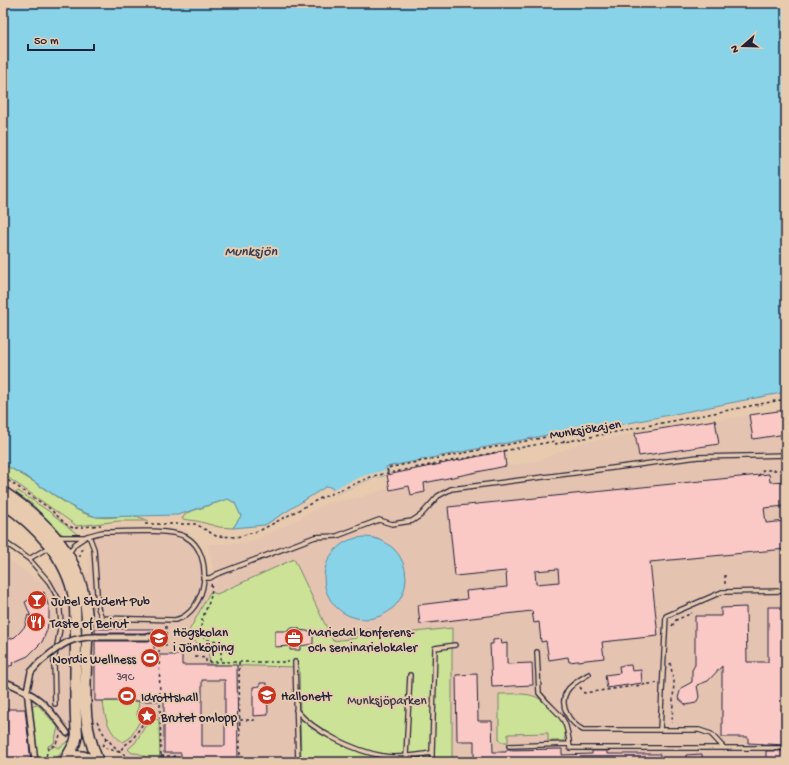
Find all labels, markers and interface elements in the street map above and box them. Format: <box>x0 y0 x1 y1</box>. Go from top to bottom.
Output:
scale bar <box>28 26 94 52</box>
north arrow <box>723 26 763 66</box>
text: 50 m <box>34 35 59 49</box>
text: N <box>729 43 742 54</box>
water label: Munksjön <box>225 244 278 261</box>
street label: Munksjökajen <box>549 417 623 444</box>
bar icon: Jubel Student Pub <box>26 589 48 611</box>
place label: Jubel Student Pub <box>51 595 150 610</box>
restaurant icon: Taste of Beirut <box>25 611 47 633</box>
place label: Taste of Beirut <box>49 617 130 632</box>
place label: Högskolan i Jönköping <box>173 626 234 656</box>
place label: Mariedal konferens- och seminarielokaler <box>308 626 418 656</box>
school or university icon: Högskolan i Jönköping <box>148 627 170 649</box>
office icon: Mariedal konferens- och seminarielokaler <box>283 627 305 649</box>
sports icon: Nordic Wellness <box>139 647 161 669</box>
place label: Nordic Wellness <box>52 653 137 668</box>
house number: 39C <box>115 672 135 684</box>
school or university icon: Hallonett <box>256 684 278 706</box>
sports icon: Idrottshall <box>116 685 138 707</box>
place label: Hallonett <box>281 690 333 705</box>
place label: Idrottshall <box>141 691 199 706</box>
park label: Munksjöparken <box>347 694 427 709</box>
place icon: Brutet omlopp <box>136 705 158 727</box>
place label: Brutet omlopp <box>160 711 238 726</box>

